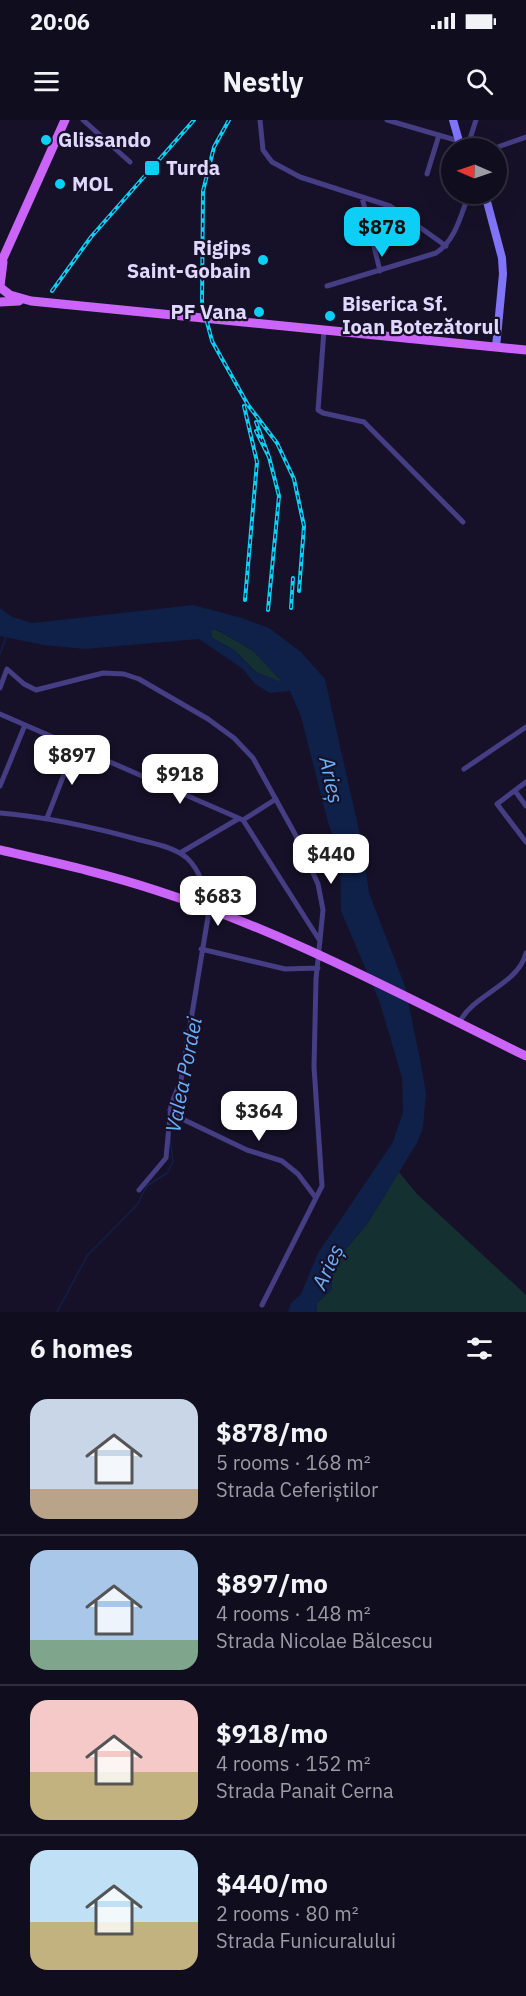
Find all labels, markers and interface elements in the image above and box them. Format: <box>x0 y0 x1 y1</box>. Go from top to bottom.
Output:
text: 20:06 <box>30 7 90 36</box>
text: Nestly <box>223 64 303 99</box>
icon: menu <box>30 65 63 98</box>
icon: search <box>463 65 496 98</box>
place label: Glissando <box>58 126 151 153</box>
marker: Glissando <box>39 133 53 147</box>
north arrow <box>441 138 507 204</box>
map controls <box>441 138 507 204</box>
place label: Turda <box>166 154 220 181</box>
marker: Turda <box>143 159 161 177</box>
place label: MOL <box>72 170 113 197</box>
marker: MOL <box>53 177 67 191</box>
pin: $878 <box>346 207 418 258</box>
text: $878 <box>358 213 406 240</box>
place label: Rigips Saint-Gobain <box>127 234 251 284</box>
marker: Rigips Saint-Gobain <box>256 253 270 267</box>
place label: Biserica Sf. Ioan Botezătorul <box>342 290 500 340</box>
place label: PF Vana <box>171 298 247 325</box>
marker: PF Vana <box>252 305 266 319</box>
marker: Biserica Sf. Ioan Botezătorul <box>323 309 337 323</box>
pin: $897 <box>36 735 108 786</box>
text: $897 <box>48 741 96 768</box>
water label: Arieș <box>313 753 351 806</box>
pin: $918 <box>144 754 216 805</box>
text: $918 <box>156 760 204 787</box>
pin: $440 <box>295 834 367 885</box>
text: $440 <box>307 840 355 867</box>
pin: $683 <box>182 876 254 927</box>
text: $683 <box>194 882 242 909</box>
water label: Valea Pordei <box>158 1014 208 1135</box>
pin: $364 <box>223 1091 295 1142</box>
text: $364 <box>235 1097 283 1124</box>
water label: Arieș <box>304 1239 350 1295</box>
text: 6 homes <box>30 1331 133 1365</box>
icon: filters <box>463 1332 496 1365</box>
text: $878/mo <box>216 1415 328 1449</box>
icon: home <box>78 1423 150 1495</box>
text: 5 rooms · 168 m² <box>216 1449 371 1476</box>
text: Strada Ceferiștilor <box>216 1476 378 1503</box>
text: $897/mo <box>216 1566 328 1600</box>
icon: home <box>78 1574 150 1646</box>
text: 4 rooms · 148 m² <box>216 1600 371 1627</box>
text: Strada Nicolae Bălcescu <box>216 1627 433 1654</box>
text: $918/mo <box>216 1716 328 1750</box>
icon: home <box>78 1724 150 1796</box>
text: 4 rooms · 152 m² <box>216 1750 371 1777</box>
text: Strada Panait Cerna <box>216 1777 394 1804</box>
text: $440/mo <box>216 1866 328 1900</box>
icon: home <box>78 1874 150 1946</box>
text: 2 rooms · 80 m² <box>216 1900 359 1927</box>
text: Strada Funicuralului <box>216 1927 396 1954</box>

